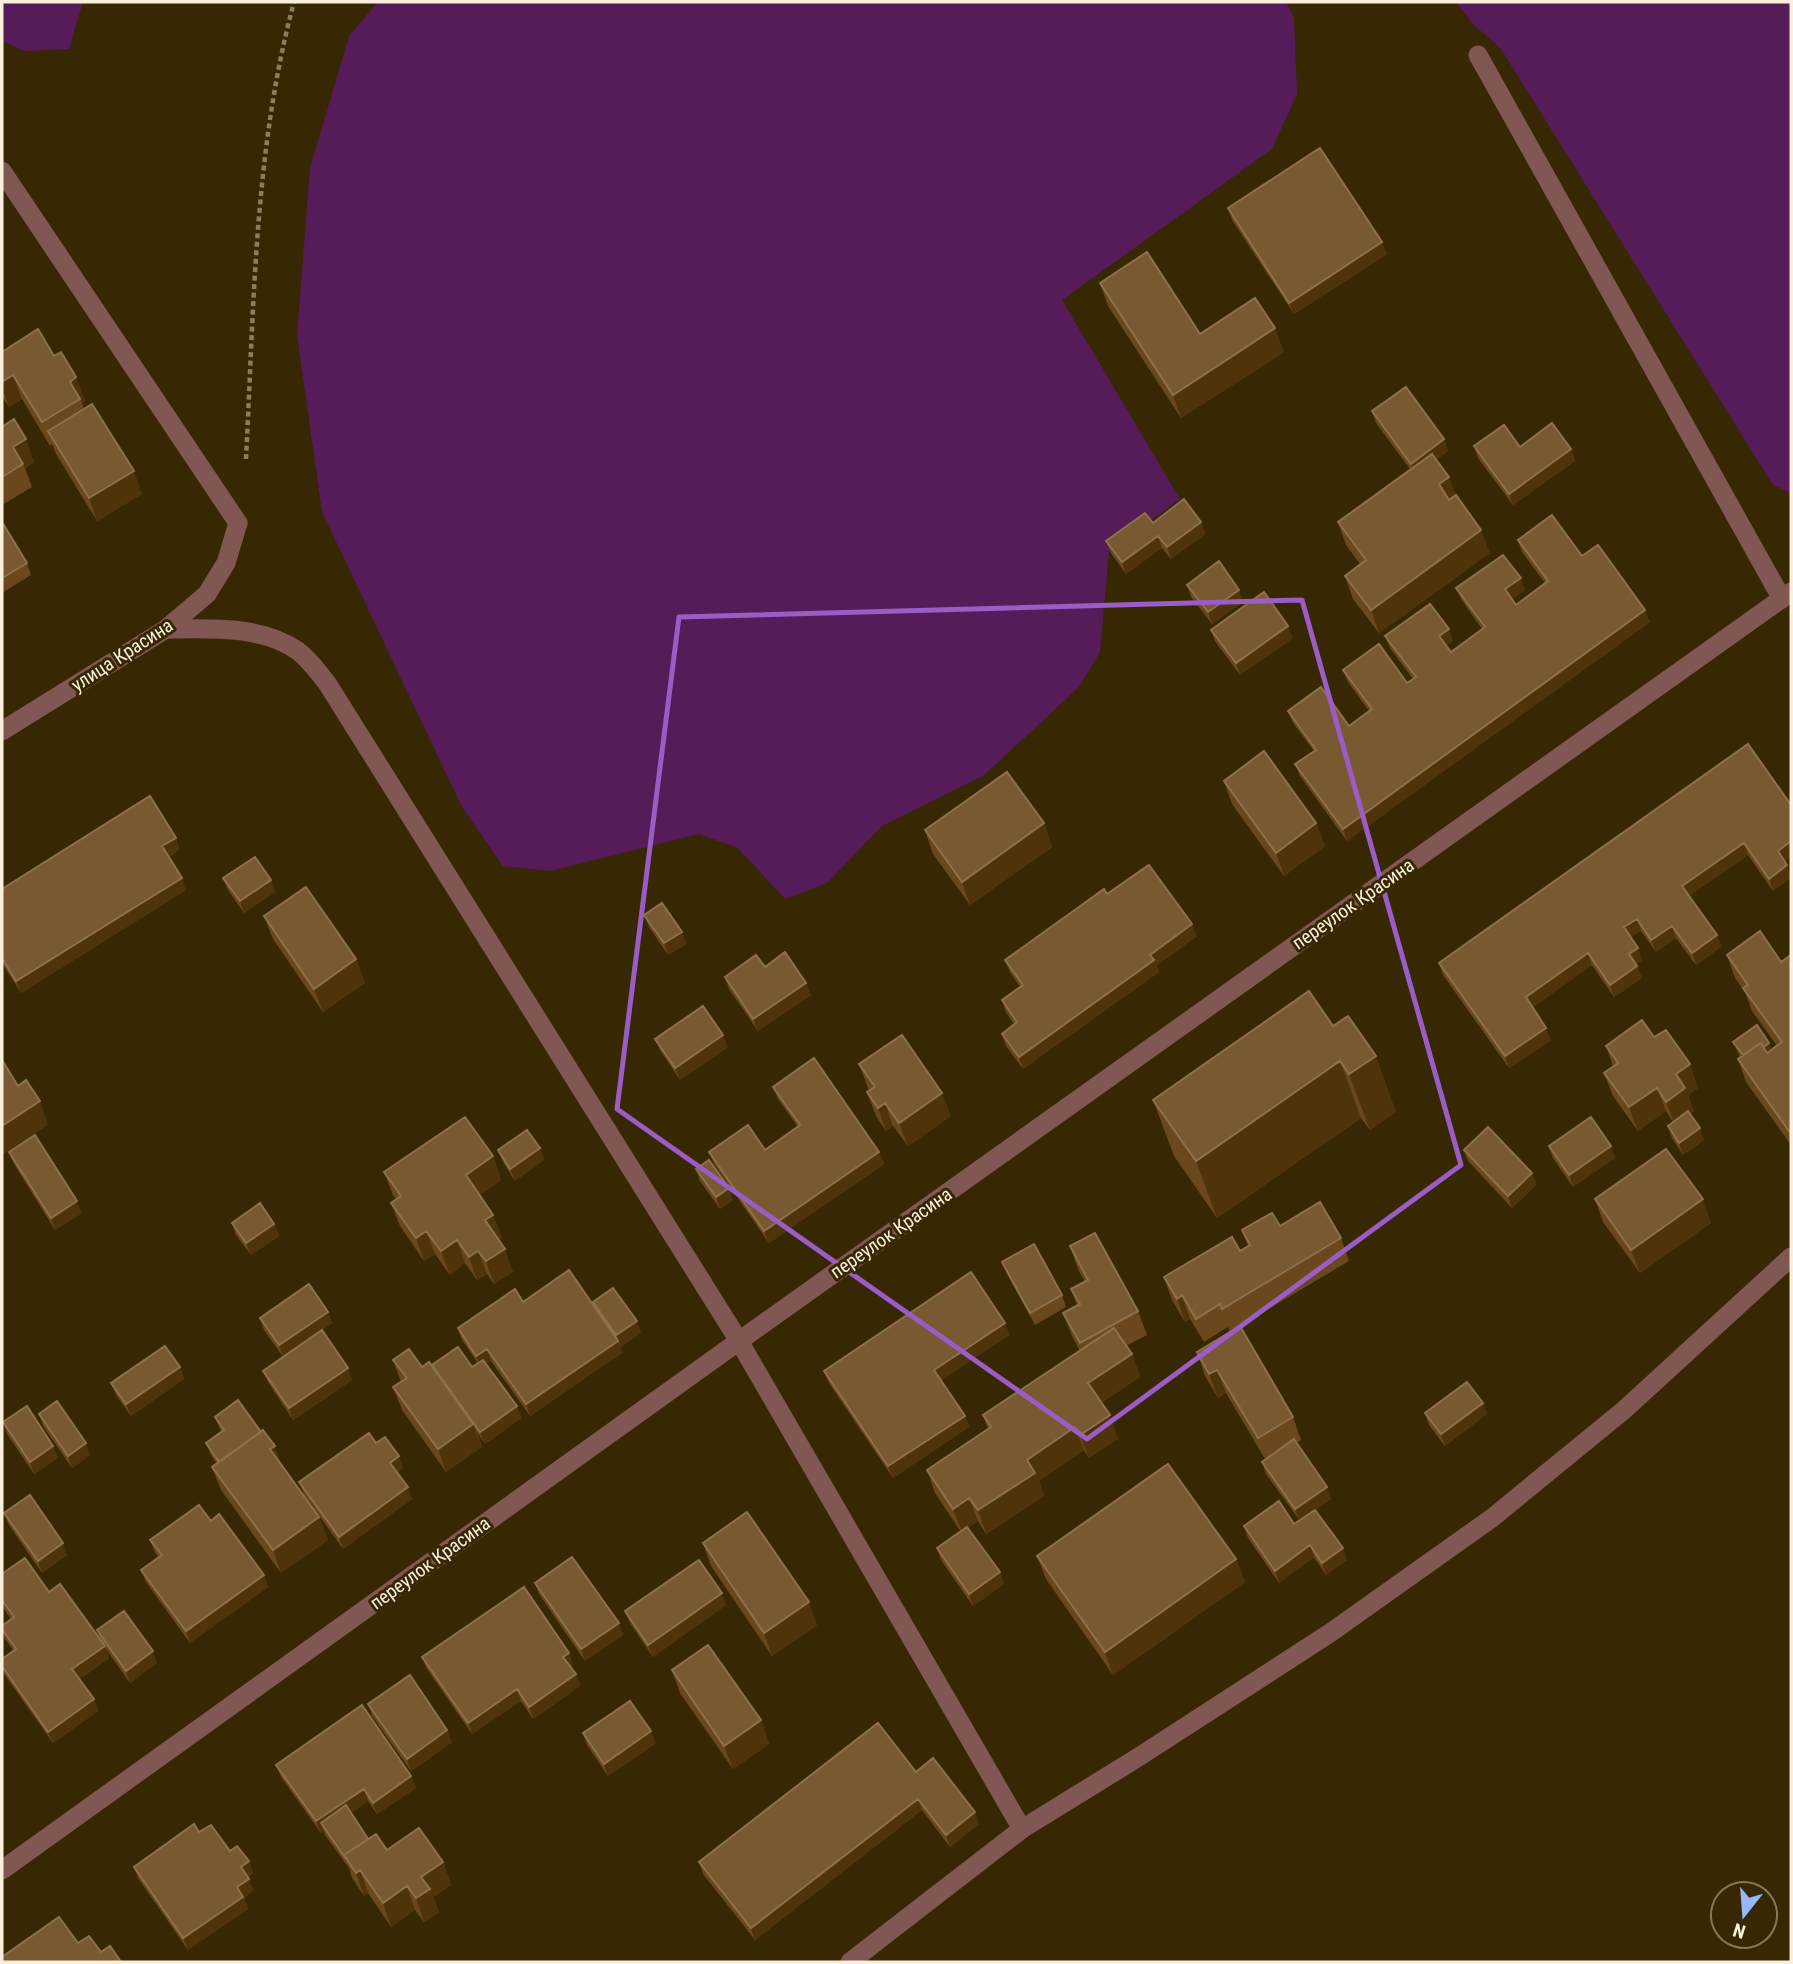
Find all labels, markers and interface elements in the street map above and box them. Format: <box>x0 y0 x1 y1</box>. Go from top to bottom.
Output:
street label: улица Красина <box>67 614 177 696</box>
street label: переулок Красина <box>1288 854 1418 954</box>
street label: переулок Красина <box>826 1183 956 1283</box>
street label: переулок Красина <box>365 1512 495 1614</box>
north arrow <box>1709 1880 1779 1950</box>
text: N <box>1730 1918 1748 1943</box>

